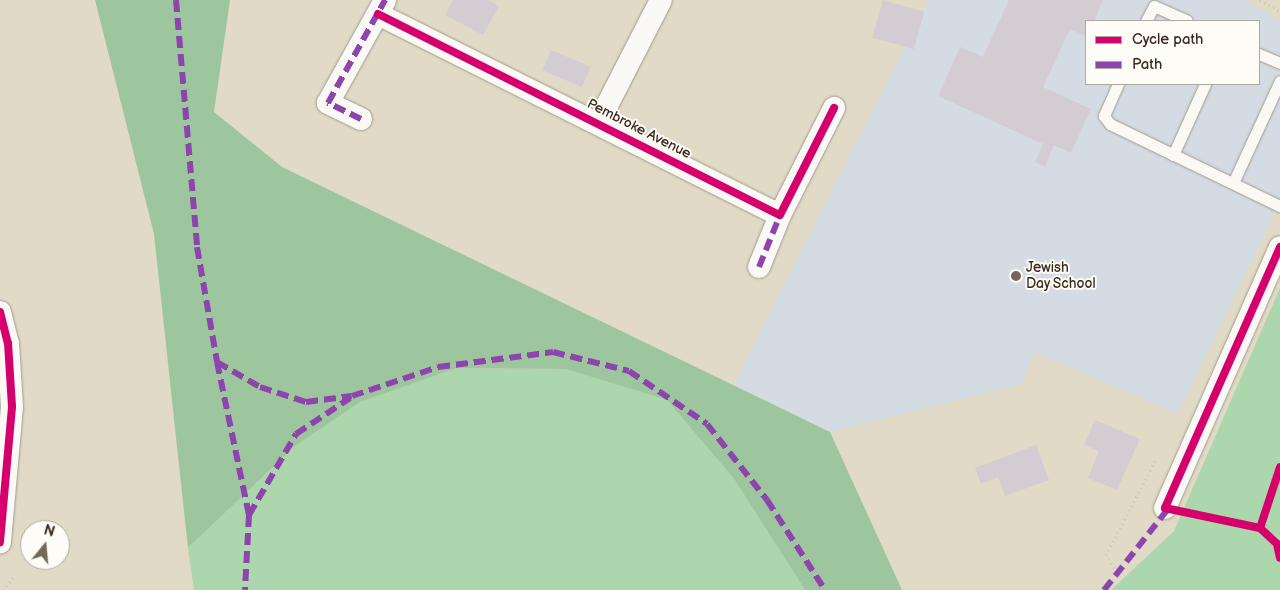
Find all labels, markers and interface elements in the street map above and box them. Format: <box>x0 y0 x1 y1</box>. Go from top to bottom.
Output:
legend <box>1085 20 1260 85</box>
text: Cycle path <box>1132 30 1203 49</box>
text: Path <box>1132 55 1162 74</box>
street label: Pembroke Avenue <box>584 96 694 162</box>
place label: Jewish Day School <box>1026 260 1097 292</box>
marker: Jewish Day School <box>1010 270 1022 282</box>
north arrow <box>20 520 70 570</box>
text: N <box>42 521 57 541</box>

